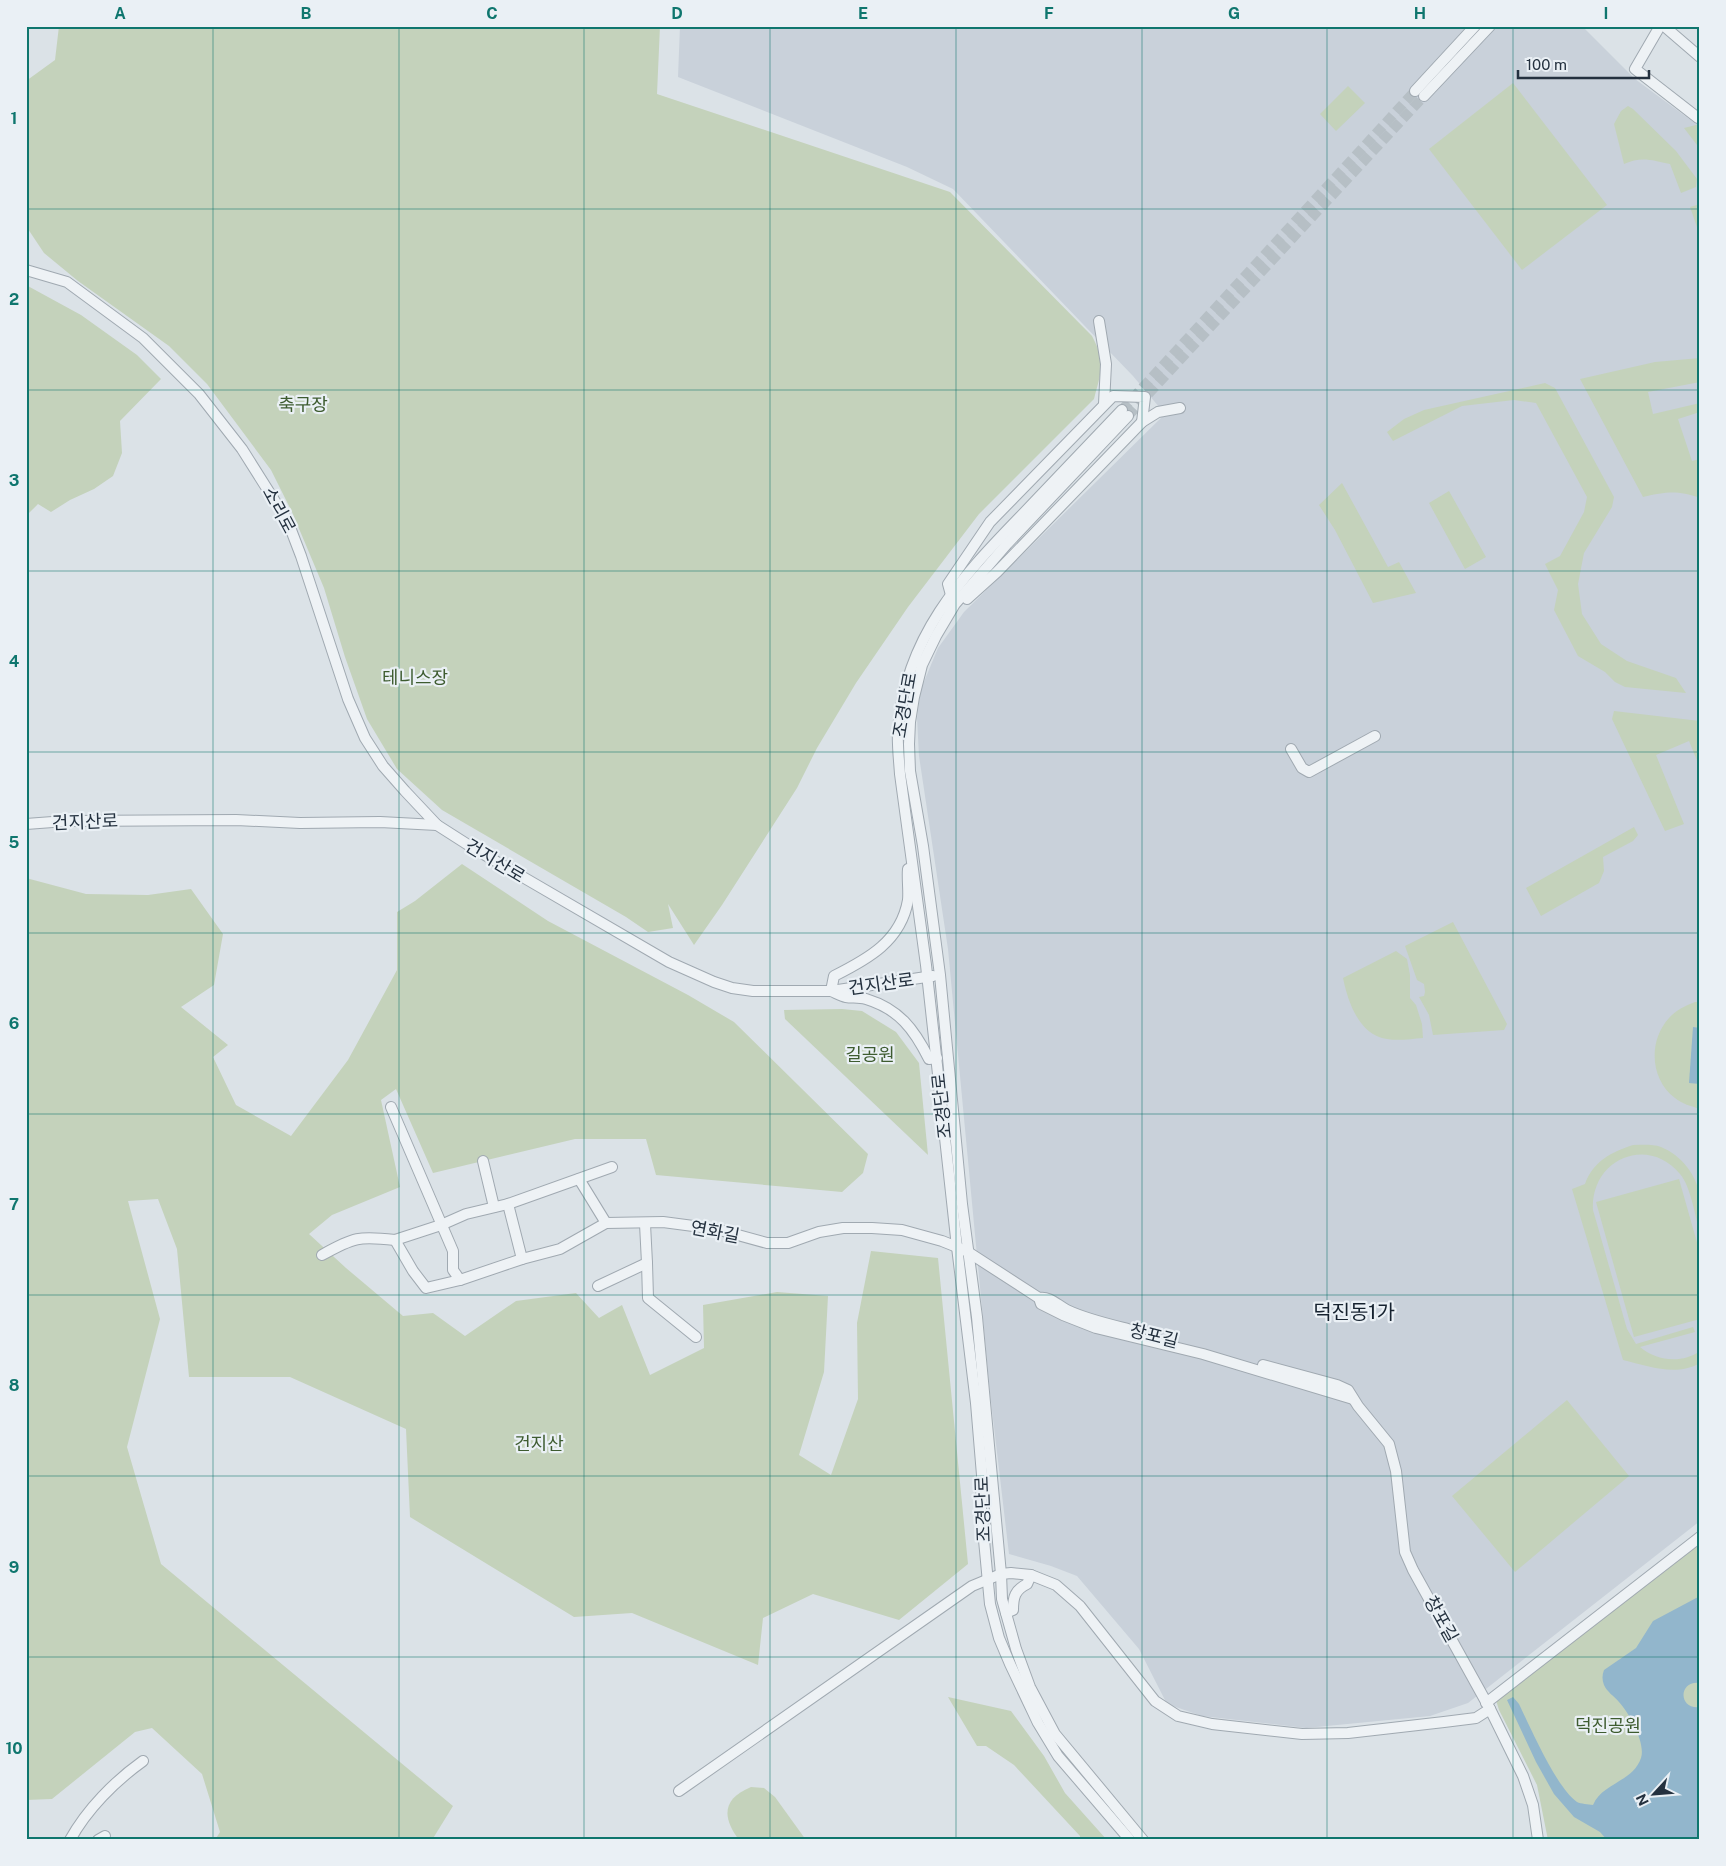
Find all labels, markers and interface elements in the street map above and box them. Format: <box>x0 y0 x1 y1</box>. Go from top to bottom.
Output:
text: A <box>114 4 126 23</box>
text: B <box>301 4 312 23</box>
text: C <box>486 4 498 23</box>
text: D <box>671 4 683 23</box>
text: E <box>858 4 868 23</box>
text: F <box>1044 4 1054 23</box>
text: G <box>1228 4 1240 23</box>
text: H <box>1414 4 1426 23</box>
text: I <box>1604 4 1608 23</box>
scale bar <box>1518 48 1650 80</box>
text: 100 m <box>1526 56 1567 73</box>
text: 1 <box>11 109 17 128</box>
text: 2 <box>9 290 19 309</box>
park label: 축구장 <box>278 394 328 415</box>
text: 3 <box>9 471 19 490</box>
street label: 소리로 <box>259 483 300 537</box>
text: 4 <box>9 652 20 671</box>
park label: 테니스장 <box>382 667 448 688</box>
street label: 조경단로 <box>888 670 921 739</box>
street label: 건지산로 <box>52 810 118 833</box>
text: 5 <box>9 833 20 852</box>
street label: 건지산로 <box>461 835 529 887</box>
street label: 건지산로 <box>847 968 915 999</box>
text: 6 <box>9 1014 19 1033</box>
park label: 길공원 <box>845 1044 895 1065</box>
street label: 조경단로 <box>928 1072 955 1140</box>
text: 7 <box>9 1195 19 1214</box>
street label: 연화길 <box>689 1216 741 1247</box>
district label: 덕진동1가 <box>1313 1300 1395 1324</box>
street label: 창포길 <box>1127 1319 1181 1352</box>
text: 8 <box>9 1376 20 1395</box>
park label: 건지산 <box>514 1433 564 1454</box>
street label: 조경단로 <box>971 1476 994 1542</box>
text: 9 <box>9 1558 19 1577</box>
street label: 창포길 <box>1420 1592 1463 1646</box>
park label: 덕진공원 <box>1575 1715 1641 1736</box>
text: 10 <box>5 1739 23 1758</box>
north arrow <box>1628 1768 1678 1818</box>
text: N <box>1633 1791 1652 1808</box>

